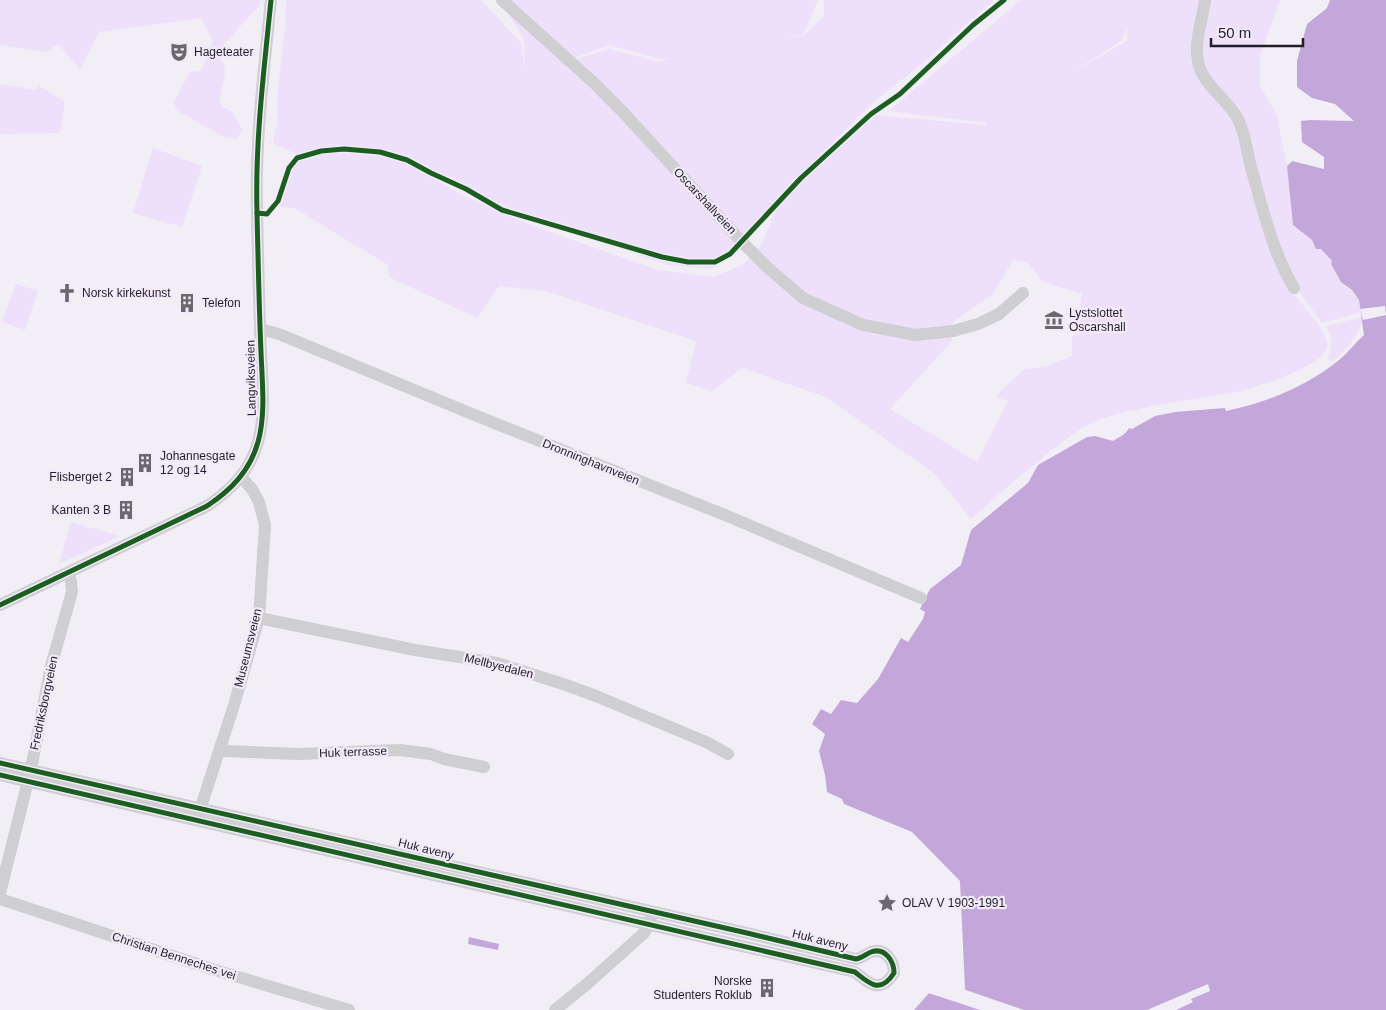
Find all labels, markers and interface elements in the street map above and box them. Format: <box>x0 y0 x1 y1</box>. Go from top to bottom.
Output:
scale bar <box>1211 15 1304 47</box>
text: 50 m <box>1218 24 1251 41</box>
theatre icon: Hageteater <box>168 41 190 63</box>
place label: Hageteater <box>194 45 253 59</box>
street label: Oscarshallveien <box>671 165 739 237</box>
church icon: Norsk kirkekunst <box>56 282 78 304</box>
place label: Norsk kirkekunst <box>82 286 171 300</box>
building icon: Telefon <box>176 292 198 314</box>
place label: Telefon <box>202 296 241 310</box>
place label: Lystslottet Oscarshall <box>1069 306 1126 334</box>
museum icon: Lystslottet Oscarshall <box>1043 309 1065 331</box>
street label: Langviksveien <box>243 340 259 416</box>
street label: Dronninghavnveien <box>540 436 642 488</box>
place label: Johannesgate 12 og 14 <box>160 449 236 477</box>
building icon: Johannesgate 12 og 14 <box>134 452 156 474</box>
building icon: Flisberget 2 <box>116 466 138 488</box>
place label: Flisberget 2 <box>49 470 112 484</box>
building icon: Kanten 3 B <box>115 499 137 521</box>
place label: Kanten 3 B <box>52 503 111 517</box>
street label: Museumsveien <box>231 607 265 689</box>
street label: Mellbyedalen <box>463 651 535 681</box>
street label: Fredriksborgveien <box>27 655 61 751</box>
street label: Huk terrasse <box>319 744 388 760</box>
street label: Huk aveny <box>397 835 455 863</box>
place icon: OLAV V 1903-1991 <box>876 892 898 914</box>
place label: OLAV V 1903-1991 <box>902 896 1006 910</box>
street label: Huk aveny <box>791 926 849 954</box>
street label: Christian Benneches vei <box>110 929 238 983</box>
place label: Norske Studenters Roklub <box>653 974 752 1002</box>
building icon: Norske Studenters Roklub <box>756 977 778 999</box>

